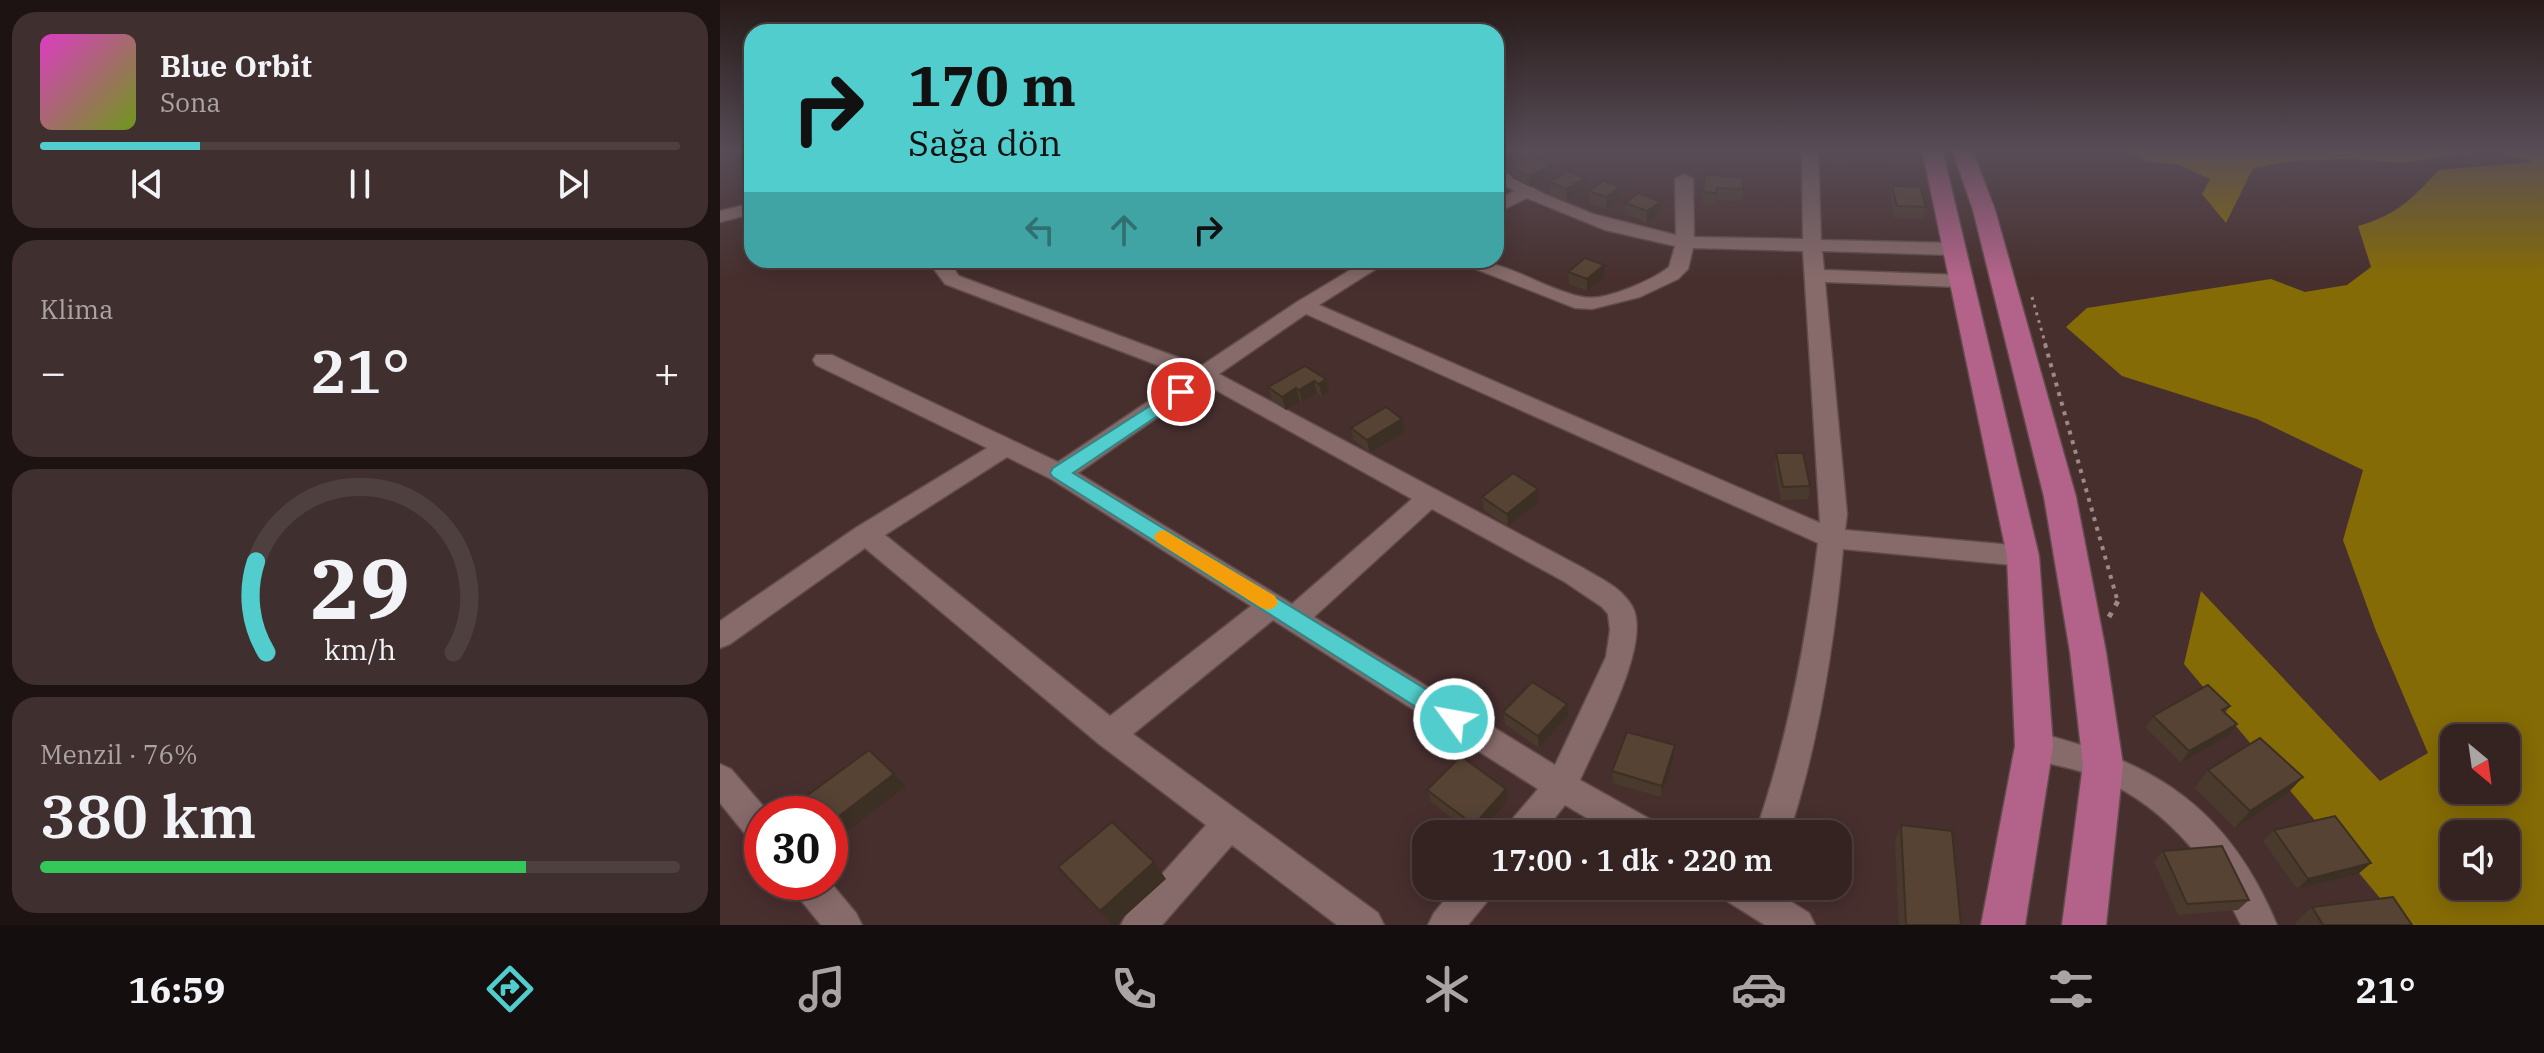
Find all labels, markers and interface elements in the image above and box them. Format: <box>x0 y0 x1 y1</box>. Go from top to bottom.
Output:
text: Blue Orbit <box>160 46 312 85</box>
text: 170 m <box>908 49 1076 121</box>
icon: right <box>776 56 880 160</box>
text: Sona <box>160 85 221 119</box>
text: Sağa dön <box>908 119 1061 166</box>
icon: previous <box>125 162 169 206</box>
icon: pause <box>338 162 382 206</box>
icon: next <box>551 162 595 206</box>
icon: left <box>1018 208 1062 252</box>
icon: ahead <box>1102 208 1146 252</box>
icon: right <box>1186 208 1230 252</box>
text: Klima <box>40 292 113 326</box>
text: 21° <box>310 331 410 410</box>
text: − <box>40 343 66 400</box>
text: + <box>654 343 680 400</box>
pin <box>1147 358 1215 426</box>
icon: arrive <box>1159 370 1203 414</box>
text: 29 <box>310 533 410 641</box>
text: km/h <box>324 631 396 668</box>
position arrow <box>1412 677 1496 761</box>
north arrow <box>2440 724 2520 804</box>
map controls <box>2440 724 2520 900</box>
text: Menzil · 76% <box>40 737 198 771</box>
text: 380 km <box>40 776 256 855</box>
speed limit sign: 30 <box>744 796 848 900</box>
button: sound <box>2440 820 2520 900</box>
text: 17:00 · 1 dk · 220 m <box>1491 840 1773 879</box>
icon: directions <box>482 961 538 1017</box>
icon: music <box>794 961 850 1017</box>
icon: phone <box>1106 961 1162 1017</box>
icon: climate <box>1419 961 1475 1017</box>
icon: car <box>1731 961 1787 1017</box>
icon: filters <box>2043 961 2099 1017</box>
text: 16:59 <box>128 966 225 1013</box>
text: 21° <box>2356 966 2416 1013</box>

